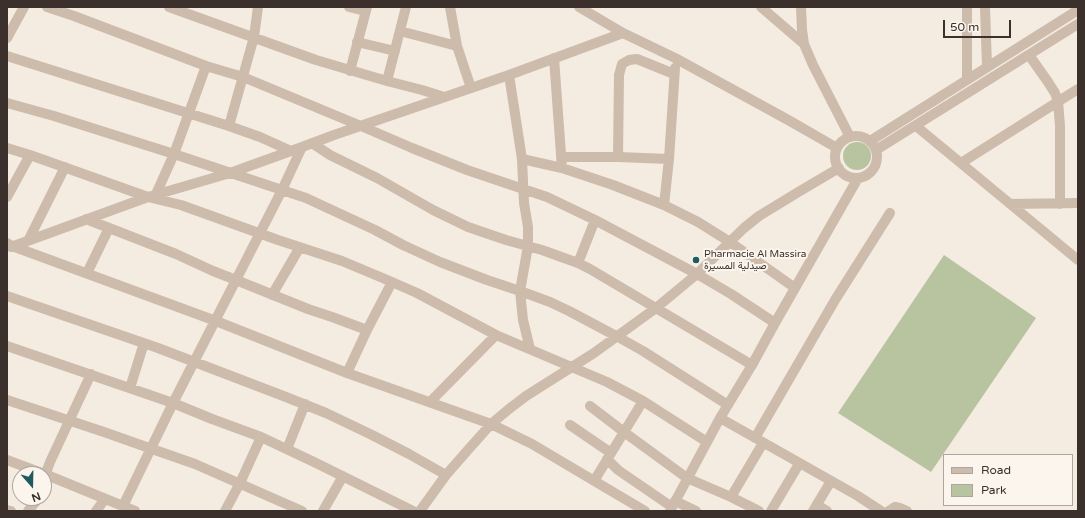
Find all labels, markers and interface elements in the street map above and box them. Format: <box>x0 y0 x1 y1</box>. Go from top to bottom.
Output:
scale bar <box>945 12 1013 38</box>
text: 50 m <box>950 20 979 34</box>
place label: Pharmacie Al Massira صيدلية المسيرة <box>704 248 806 272</box>
marker: Pharmacie Al Massira صيدلية المسيرة <box>691 255 701 265</box>
legend <box>943 454 1073 506</box>
text: Road <box>981 463 1011 477</box>
north arrow <box>12 466 52 506</box>
text: Park <box>981 483 1007 497</box>
text: N <box>30 489 42 504</box>

